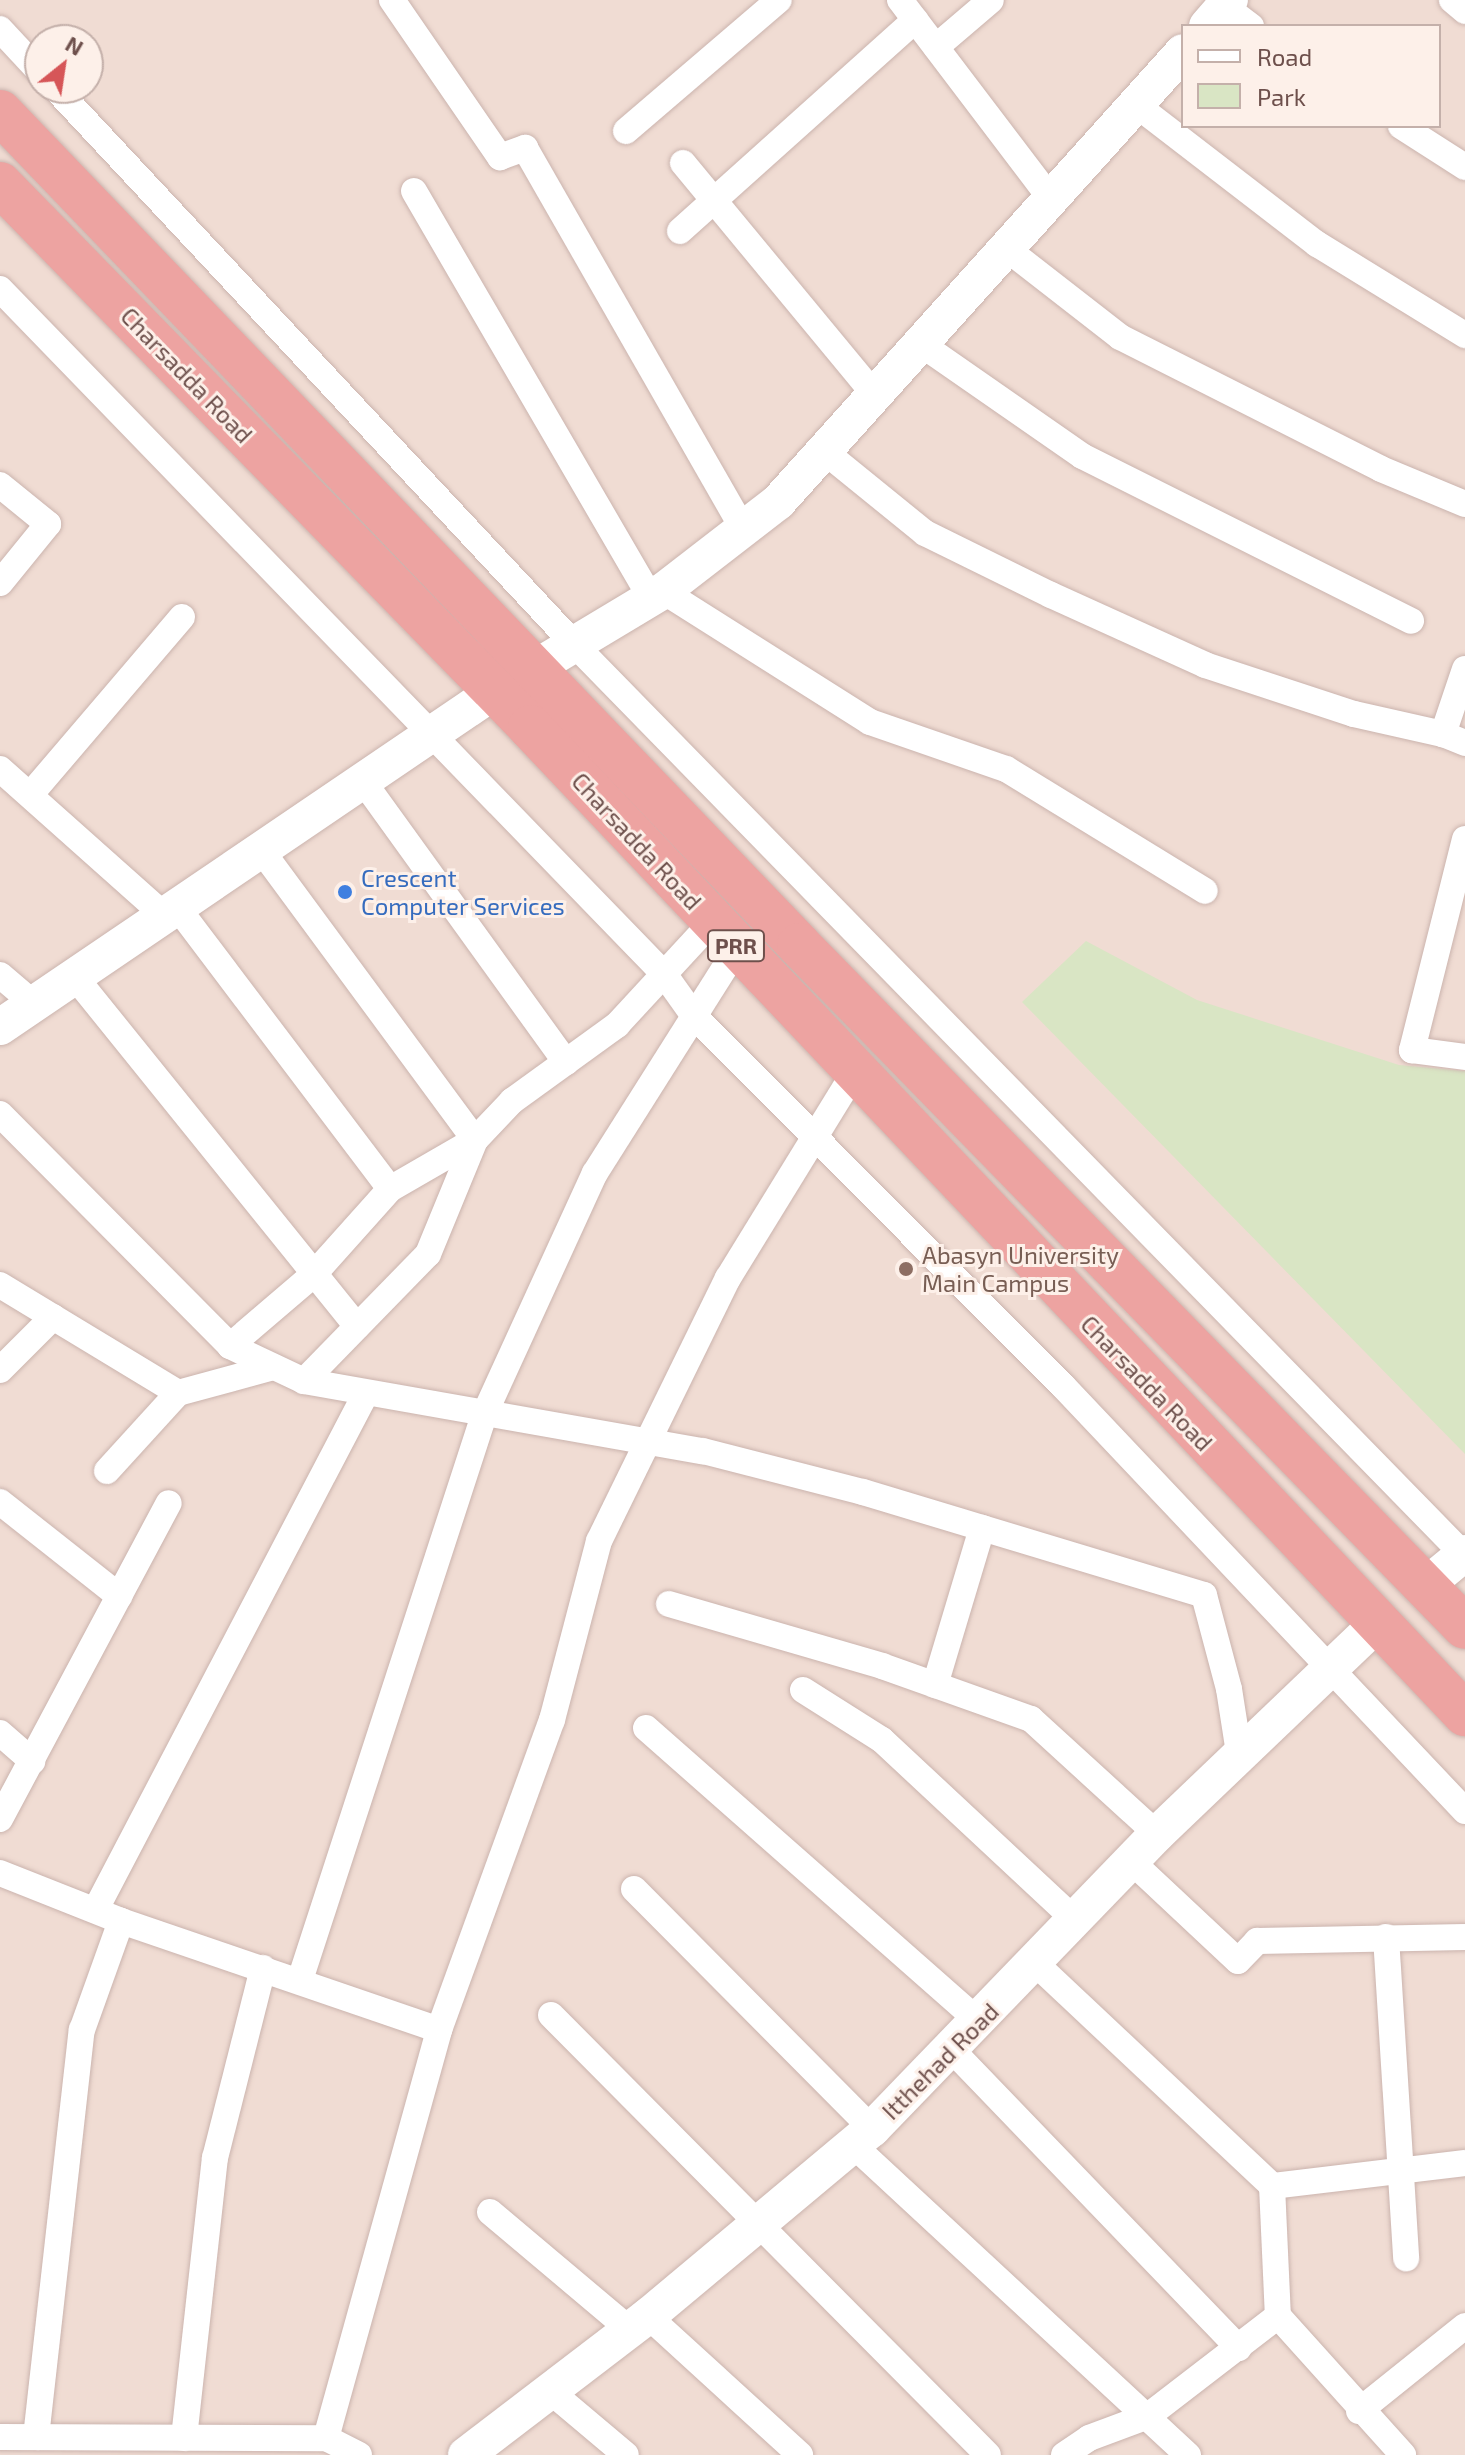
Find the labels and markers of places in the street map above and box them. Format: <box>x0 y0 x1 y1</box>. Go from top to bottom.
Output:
place label: Crescent Computer Services <box>361 864 565 920</box>
marker: Crescent Computer Services <box>336 883 354 901</box>
place label: Abasyn University Main Campus <box>922 1241 1119 1297</box>
marker: Abasyn University Main Campus <box>897 1260 915 1278</box>

